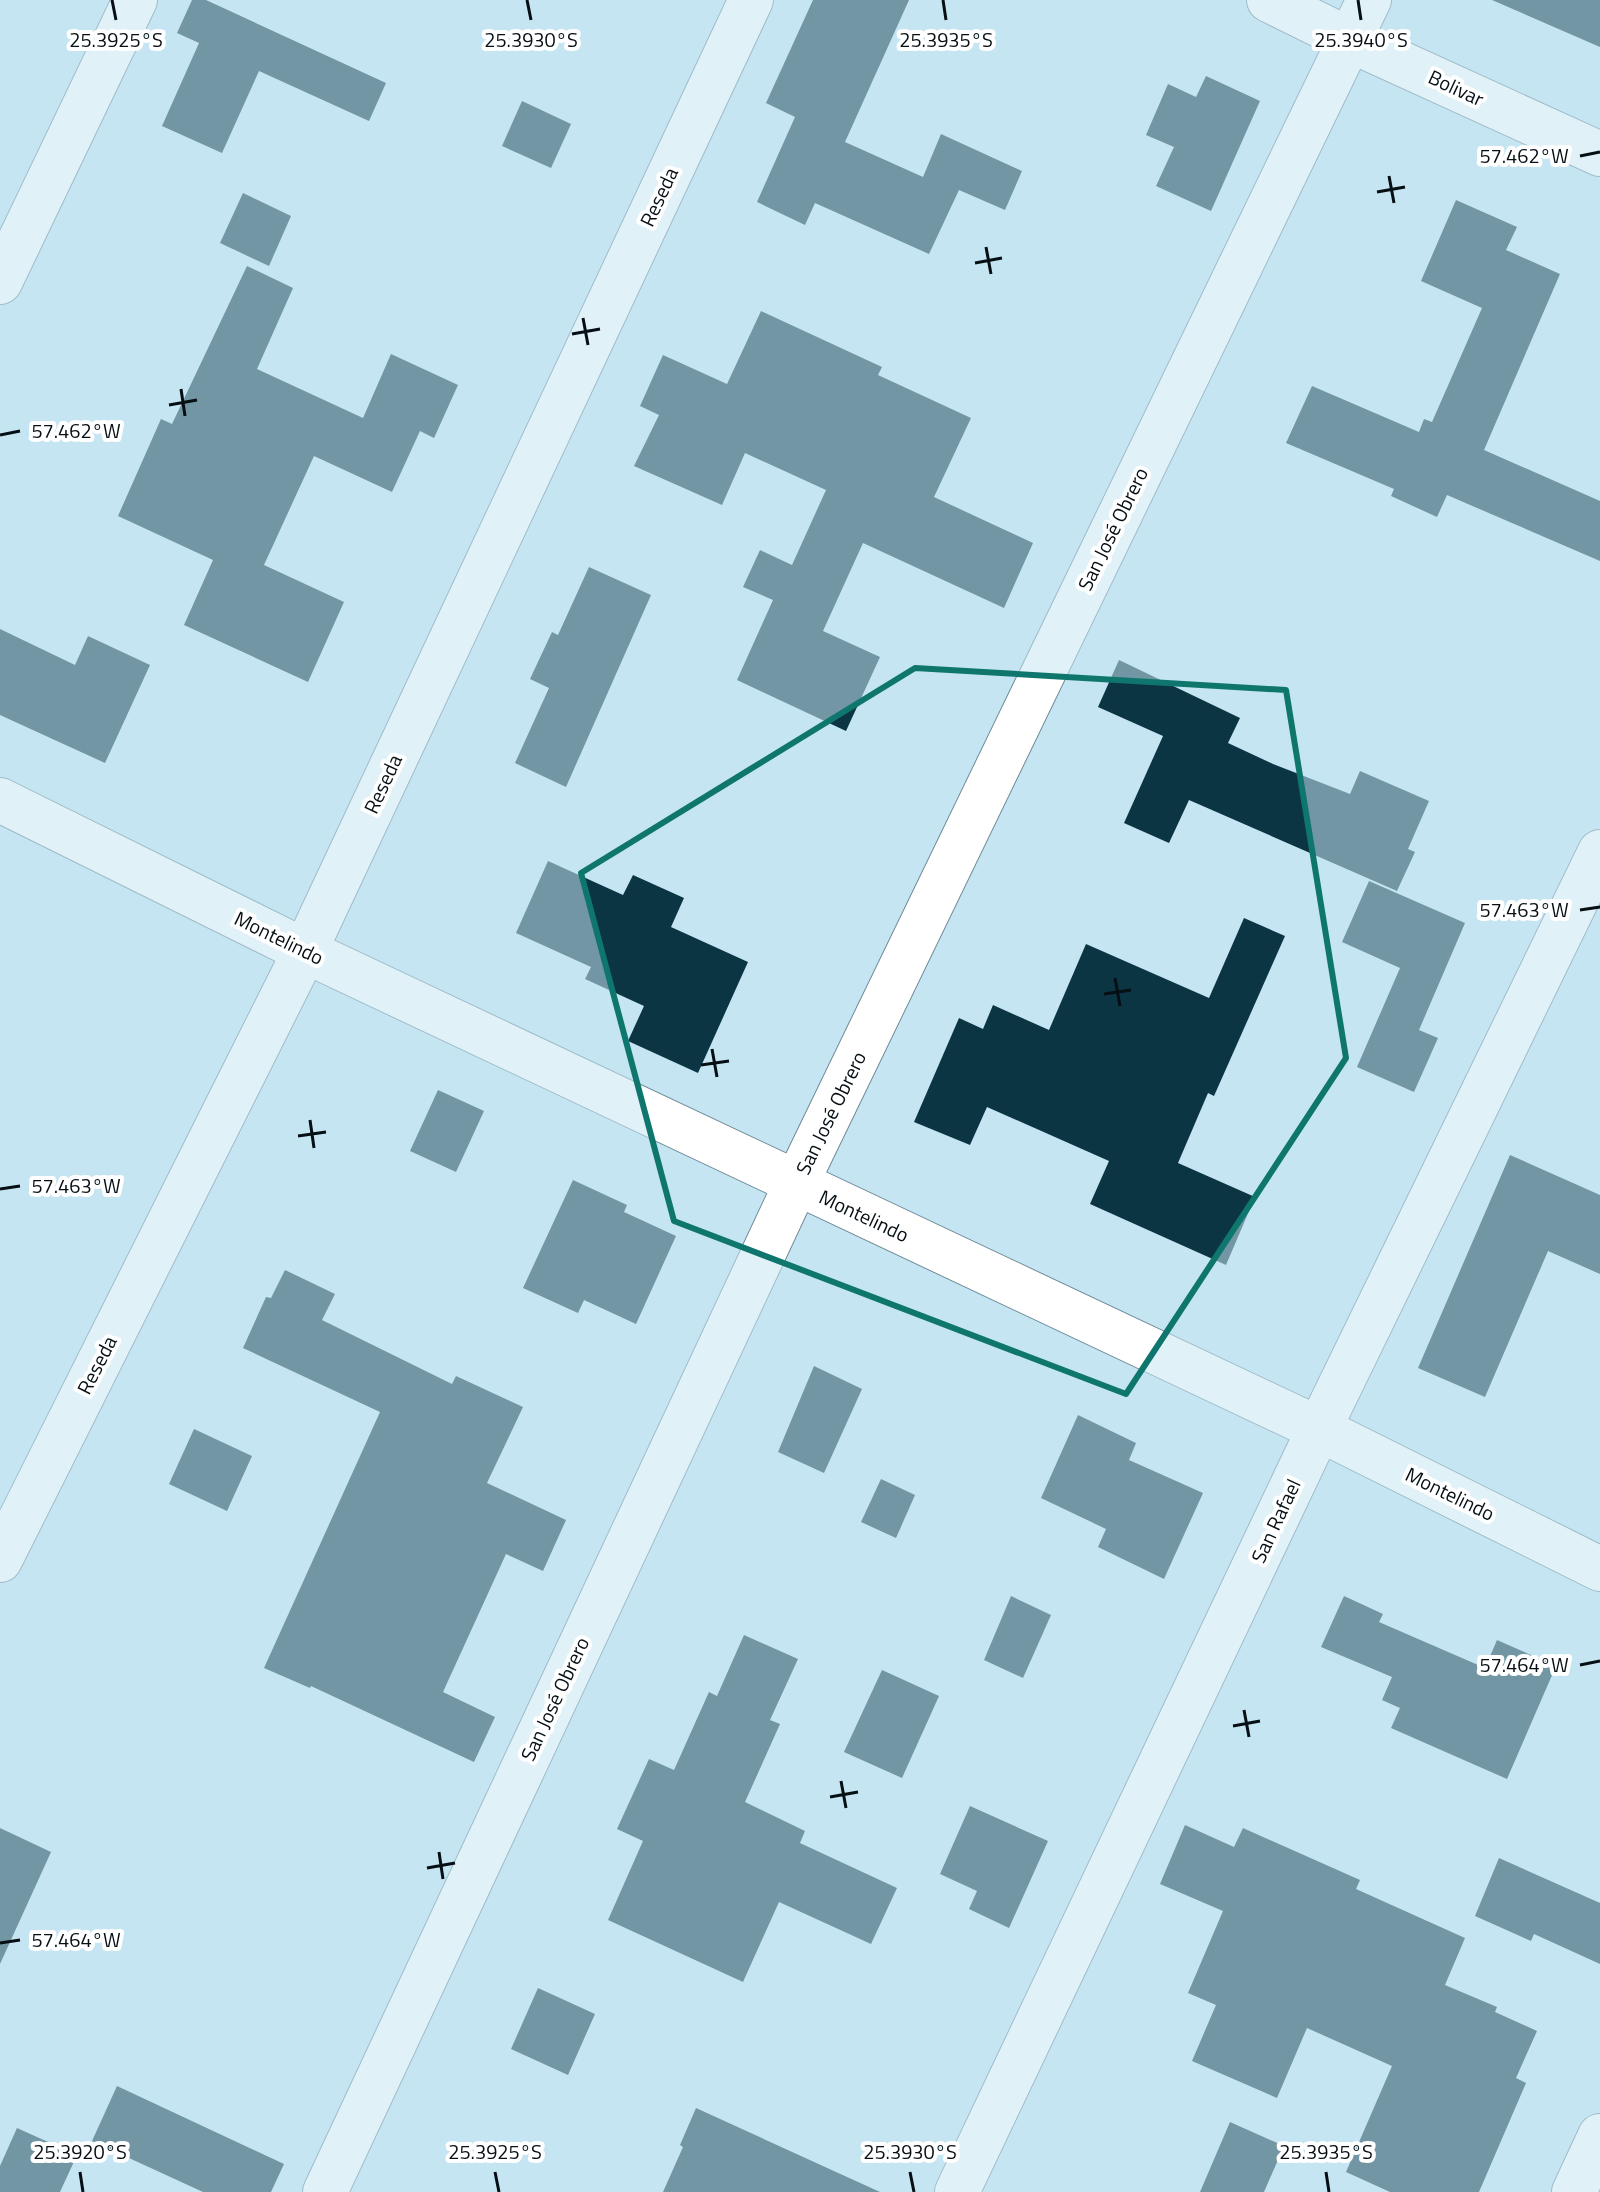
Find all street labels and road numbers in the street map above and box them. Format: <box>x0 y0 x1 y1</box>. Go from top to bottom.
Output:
street label: Bolivar <box>1423 61 1489 114</box>
street label: Reseda <box>631 162 686 232</box>
street label: San José Obrero <box>1069 462 1156 596</box>
street label: Reseda <box>355 749 410 819</box>
street label: Montelindo <box>229 903 329 973</box>
street label: San José Obrero <box>787 1046 874 1180</box>
street label: Montelindo <box>814 1181 914 1250</box>
street label: Reseda <box>69 1330 124 1400</box>
street label: Montelindo <box>1400 1459 1500 1529</box>
street label: San Rafael <box>1243 1474 1309 1568</box>
street label: San José Obrero <box>512 1632 597 1766</box>

